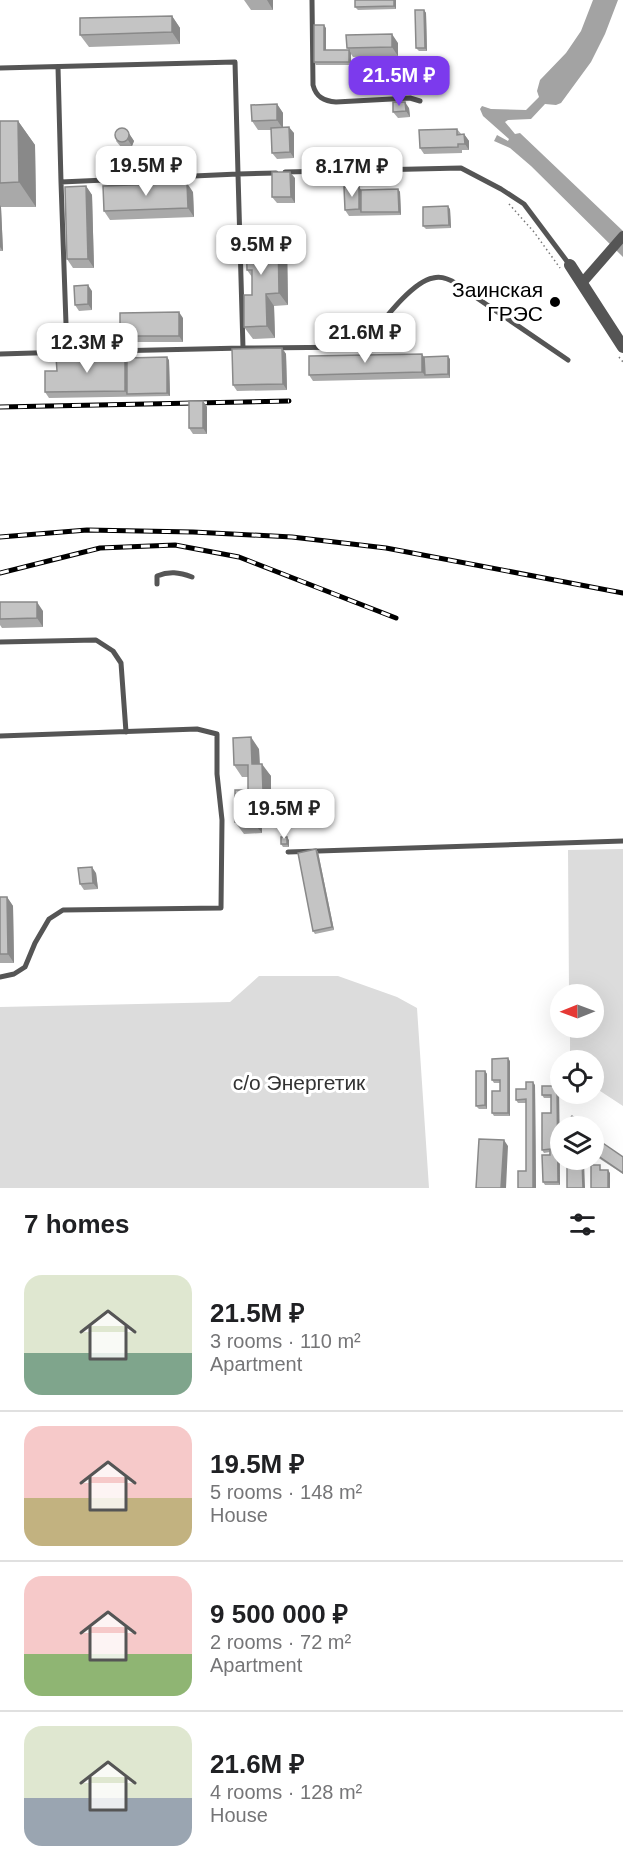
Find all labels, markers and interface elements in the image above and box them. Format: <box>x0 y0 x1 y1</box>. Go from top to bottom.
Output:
pin: 21.5M ₽ <box>344 56 454 107</box>
text: 21.5M ₽ <box>363 64 435 86</box>
pin: 19.5M ₽ <box>91 146 201 197</box>
pin: 8.17M ₽ <box>297 147 407 198</box>
text: 19.5M ₽ <box>110 154 182 176</box>
text: 8.17M ₽ <box>316 155 388 177</box>
pin: 9.5M ₽ <box>212 225 310 276</box>
text: 9.5M ₽ <box>230 233 292 255</box>
place label: Заинская ГРЭС <box>452 278 543 325</box>
marker: Заинская ГРЭС <box>548 295 562 309</box>
pin: 21.6M ₽ <box>310 313 420 364</box>
text: 21.6M ₽ <box>329 321 401 343</box>
pin: 12.3M ₽ <box>32 323 142 374</box>
text: 12.3M ₽ <box>51 331 123 353</box>
pin: 19.5M ₽ <box>229 789 339 840</box>
text: 19.5M ₽ <box>248 797 320 819</box>
north arrow <box>550 984 604 1038</box>
map controls <box>550 984 604 1170</box>
button: locate <box>550 1050 604 1104</box>
park label: с/о Энергетик <box>233 1071 366 1094</box>
button: layers <box>550 1116 604 1170</box>
icon: filters <box>566 1208 599 1241</box>
text: 7 homes <box>24 1209 130 1239</box>
text: 21.5M ₽ <box>210 1298 305 1328</box>
icon: home <box>72 1299 144 1371</box>
text: 3 rooms · 110 m² <box>210 1330 361 1352</box>
text: Apartment <box>210 1353 302 1375</box>
text: 19.5M ₽ <box>210 1449 305 1479</box>
icon: home <box>72 1450 144 1522</box>
text: 5 rooms · 148 m² <box>210 1481 362 1503</box>
text: House <box>210 1504 268 1526</box>
text: 9 500 000 ₽ <box>210 1599 348 1629</box>
icon: home <box>72 1600 144 1672</box>
text: 2 rooms · 72 m² <box>210 1631 351 1653</box>
text: Apartment <box>210 1654 302 1676</box>
text: 21.6M ₽ <box>210 1749 305 1779</box>
icon: home <box>72 1750 144 1822</box>
text: 4 rooms · 128 m² <box>210 1781 362 1803</box>
text: House <box>210 1804 268 1826</box>

